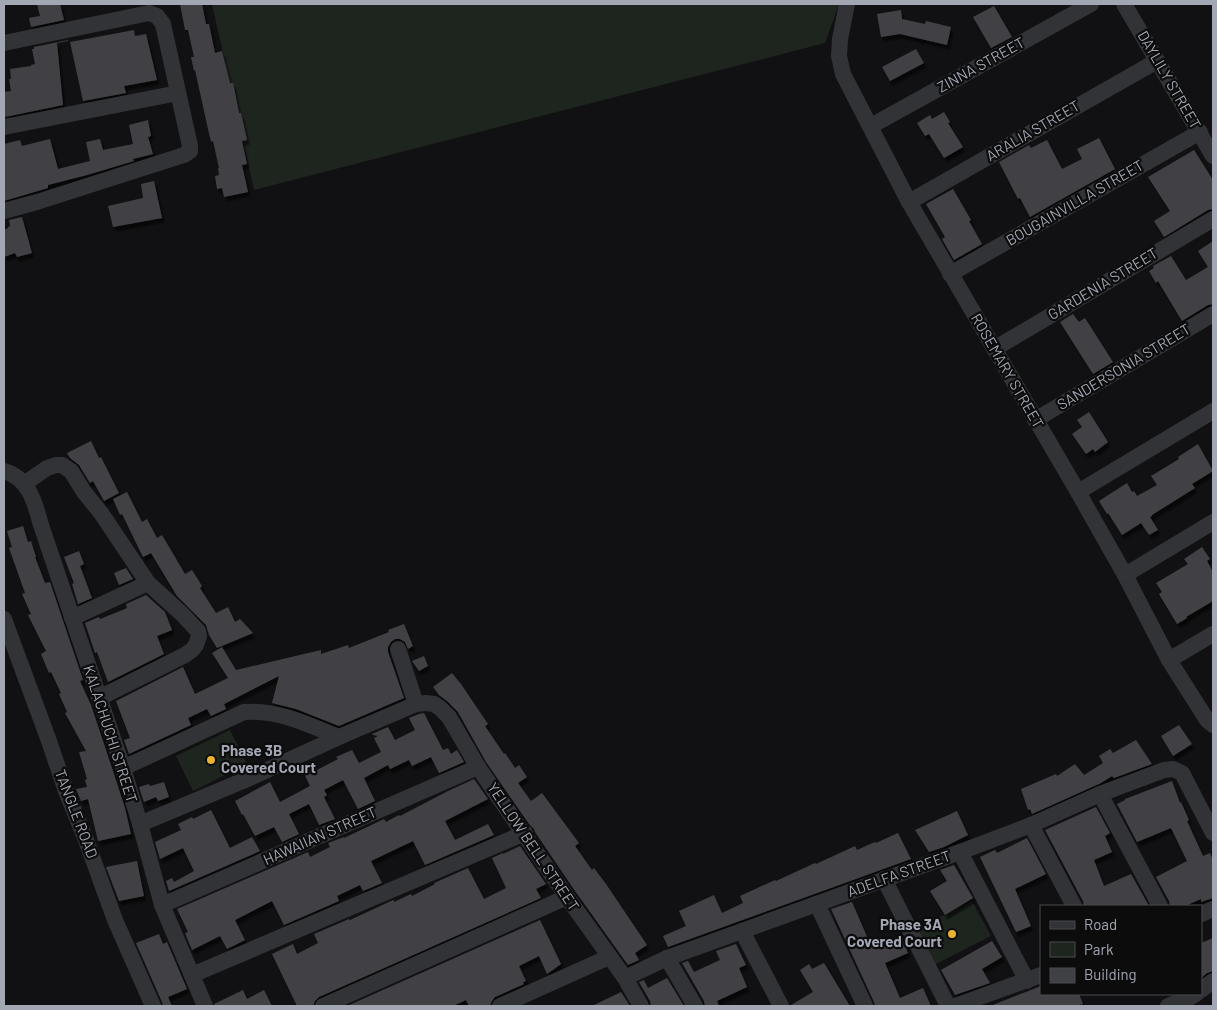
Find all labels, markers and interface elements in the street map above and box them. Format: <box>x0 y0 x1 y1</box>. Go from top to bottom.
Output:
street label: DAYLILY STREET <box>1134 27 1205 132</box>
street label: ZINNA STREET <box>934 33 1027 96</box>
street label: ARALIA STREET <box>982 96 1083 164</box>
street label: BOUGAINVILLA STREET <box>1003 155 1146 249</box>
street label: GARDENIA STREET <box>1044 243 1161 323</box>
street label: ROSEMARY STREET <box>968 310 1048 431</box>
street label: SANDERSONIA STREET <box>1054 319 1193 413</box>
street label: KALACHUCHI STREET <box>80 663 142 805</box>
place label: Phase 3B Covered Court <box>221 741 316 776</box>
marker: Phase 3B Covered Court <box>205 754 217 766</box>
street label: TANGLE ROAD <box>52 767 102 861</box>
street label: YELLOW BELL STREET <box>484 779 584 914</box>
street label: HAWAIIAN STREET <box>260 802 379 868</box>
street label: ADELFA STREET <box>845 846 953 900</box>
legend <box>1040 905 1202 995</box>
place label: Phase 3A Covered Court <box>847 915 942 950</box>
text: Road <box>1084 915 1117 933</box>
marker: Phase 3A Covered Court <box>946 928 958 940</box>
text: Park <box>1084 940 1114 958</box>
text: Building <box>1084 965 1137 983</box>

